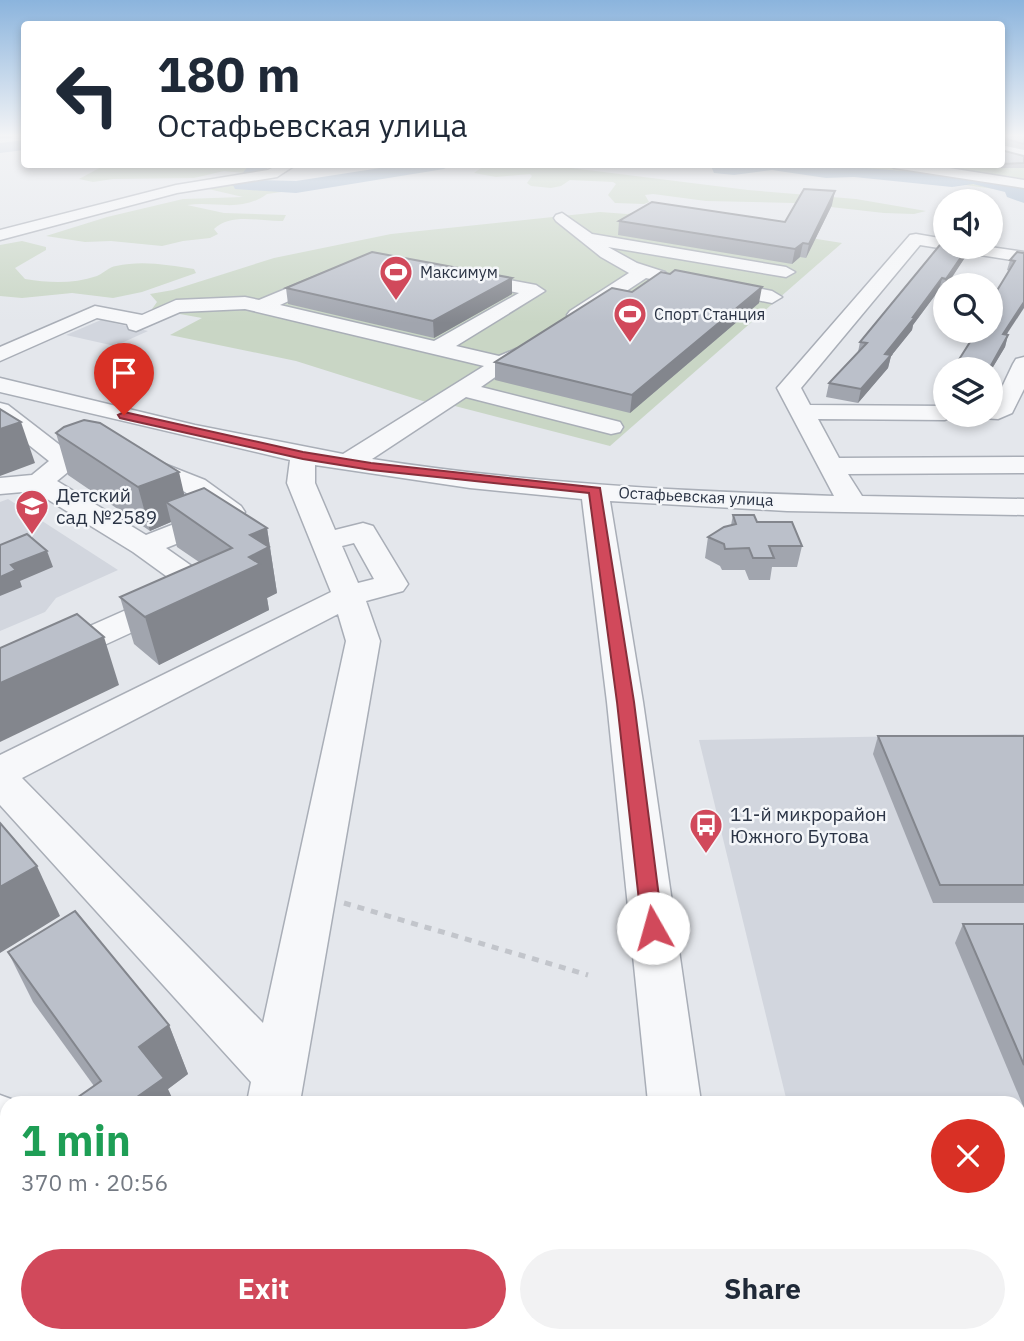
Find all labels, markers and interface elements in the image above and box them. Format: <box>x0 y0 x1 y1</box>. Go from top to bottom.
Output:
text: 180 m <box>157 42 301 105</box>
icon: left <box>42 49 133 140</box>
text: Остафьевская улица <box>157 104 468 146</box>
map controls <box>933 189 1003 427</box>
button: sound <box>933 189 1003 259</box>
sports icon: Максимум <box>377 253 415 302</box>
place label: Максимум <box>420 262 498 282</box>
button: search <box>933 273 1003 343</box>
sports icon: Спорт Станция <box>611 295 649 344</box>
place label: Спорт Станция <box>654 304 765 324</box>
pin <box>94 343 154 415</box>
icon: arrive <box>105 354 143 392</box>
button: layers <box>933 357 1003 427</box>
street label: Остафьевская улица <box>618 482 774 510</box>
place label: Детский сад №2589 <box>56 483 157 529</box>
school or university icon: Детский сад №2589 <box>13 487 51 536</box>
place label: 11-й микрорайон Южного Бутова <box>730 802 887 848</box>
bus stop icon: 11-й микрорайон Южного Бутова <box>687 806 725 855</box>
position arrow <box>616 891 690 965</box>
text: 1 min <box>21 1113 131 1168</box>
button: close <box>931 1119 1005 1193</box>
text: 370 m · 20:56 <box>21 1167 168 1197</box>
button: Exit <box>21 1249 506 1329</box>
button: Share <box>520 1249 1005 1329</box>

